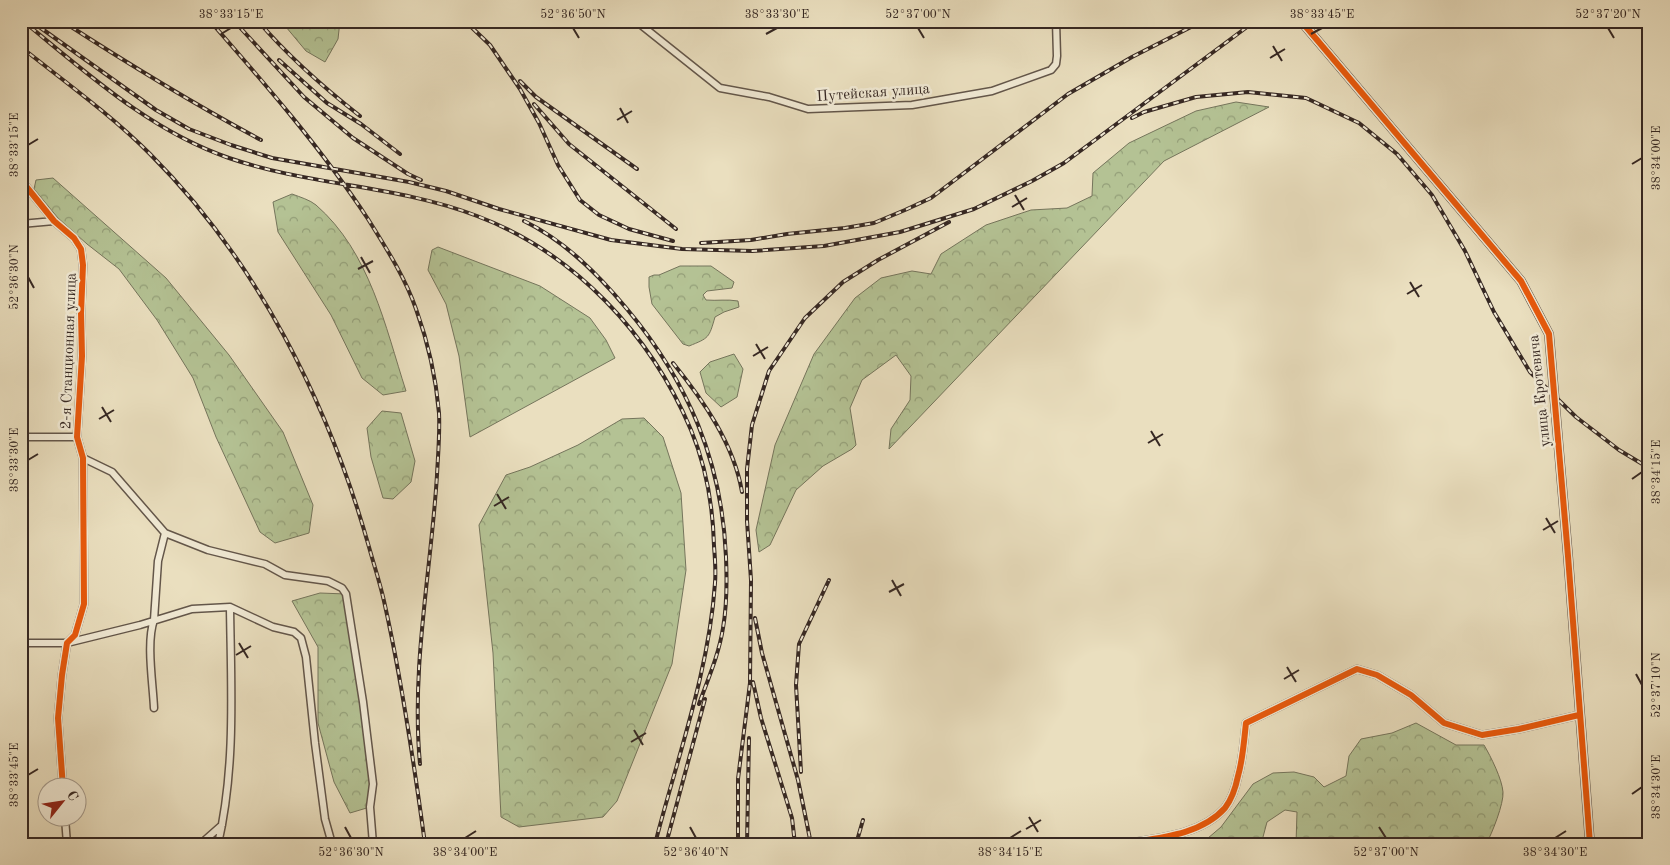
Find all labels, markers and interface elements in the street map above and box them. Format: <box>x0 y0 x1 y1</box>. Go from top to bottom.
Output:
text: 38°33'15"E <box>199 8 263 21</box>
text: 52°36'50"N <box>540 8 606 21</box>
text: 52°37'00"N <box>885 8 951 21</box>
text: 38°33'45"E <box>1290 8 1354 21</box>
text: 52°37'20"N <box>1575 8 1641 21</box>
text: 38°33'30"E <box>745 9 809 21</box>
street label: Путейская улица <box>816 82 931 105</box>
text: 38°33'15"E <box>8 113 21 177</box>
text: 38°34'00"E <box>1651 126 1663 190</box>
text: 52°36'30"N <box>8 244 21 310</box>
street label: 2-я Станционная улица <box>59 272 80 430</box>
street label: улица Кротевича <box>1527 333 1554 448</box>
text: 38°33'30"E <box>9 428 21 492</box>
text: 38°34'15"E <box>1650 440 1663 504</box>
text: 52°37'10"N <box>1650 652 1663 718</box>
text: 38°33'45"E <box>8 743 21 807</box>
text: 38°34'30"E <box>1651 755 1663 819</box>
north arrow <box>38 778 88 828</box>
text: С <box>64 788 81 804</box>
text: 52°36'30"N <box>318 846 384 859</box>
text: 52°36'40"N <box>663 846 729 859</box>
text: 38°34'15"E <box>978 846 1042 859</box>
text: 52°37'00"N <box>1353 846 1419 859</box>
text: 38°34'00"E <box>433 847 497 859</box>
text: 38°34'30"E <box>1523 847 1587 859</box>

